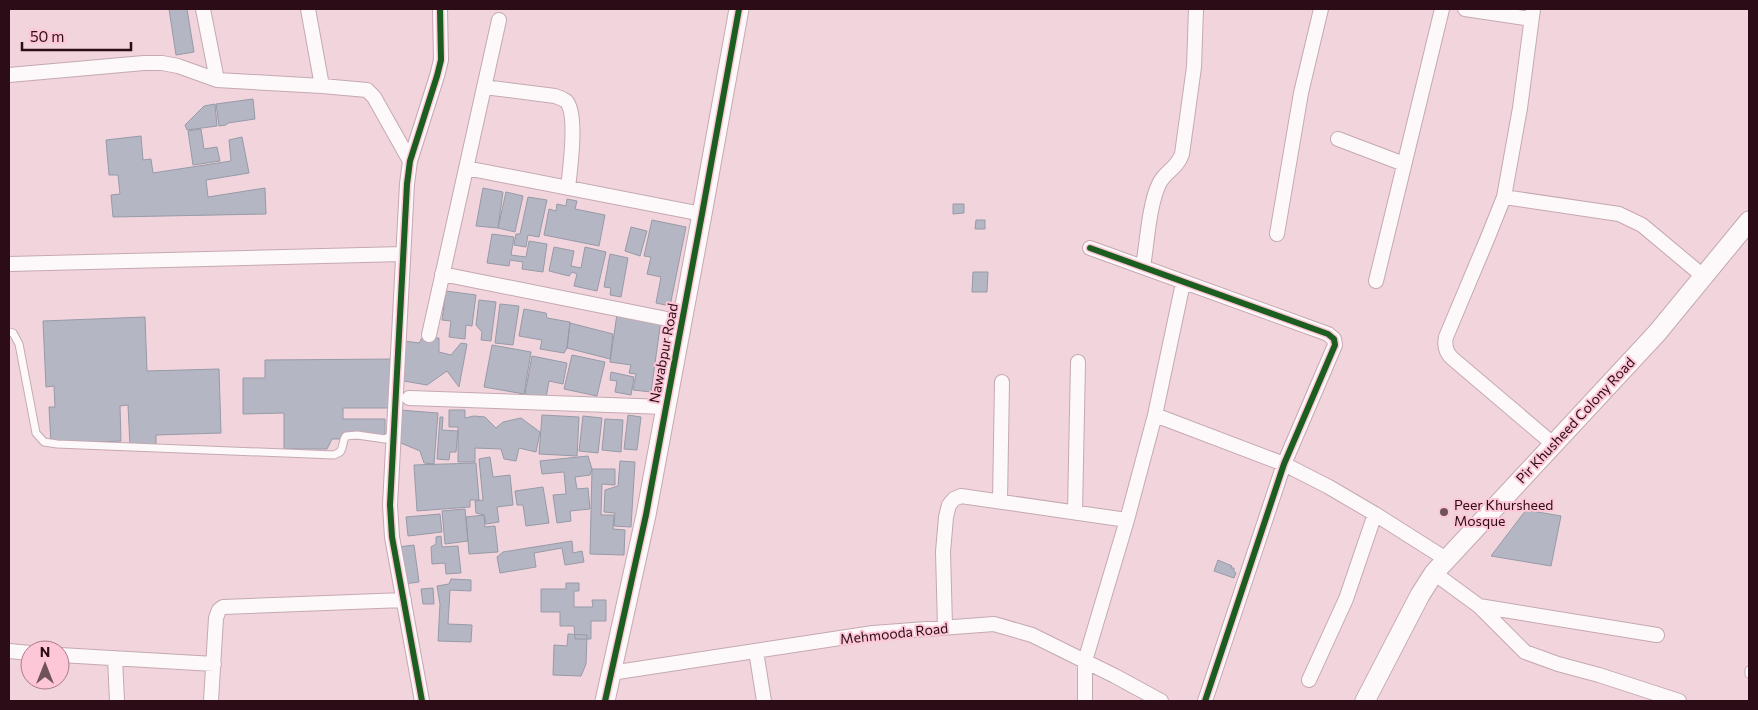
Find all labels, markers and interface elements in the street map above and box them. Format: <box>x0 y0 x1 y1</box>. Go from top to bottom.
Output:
scale bar <box>22 20 131 52</box>
text: 50 m <box>30 27 64 45</box>
street label: Nawabpur Road <box>645 302 681 404</box>
street label: Pir Khusheed Colony Road <box>1512 353 1638 487</box>
place label: Peer Khursheed Mosque <box>1454 496 1553 529</box>
marker: Peer Khursheed Mosque <box>1438 506 1450 518</box>
street label: Mehmooda Road <box>839 619 949 647</box>
north arrow <box>20 640 70 690</box>
text: N <box>40 643 50 660</box>

